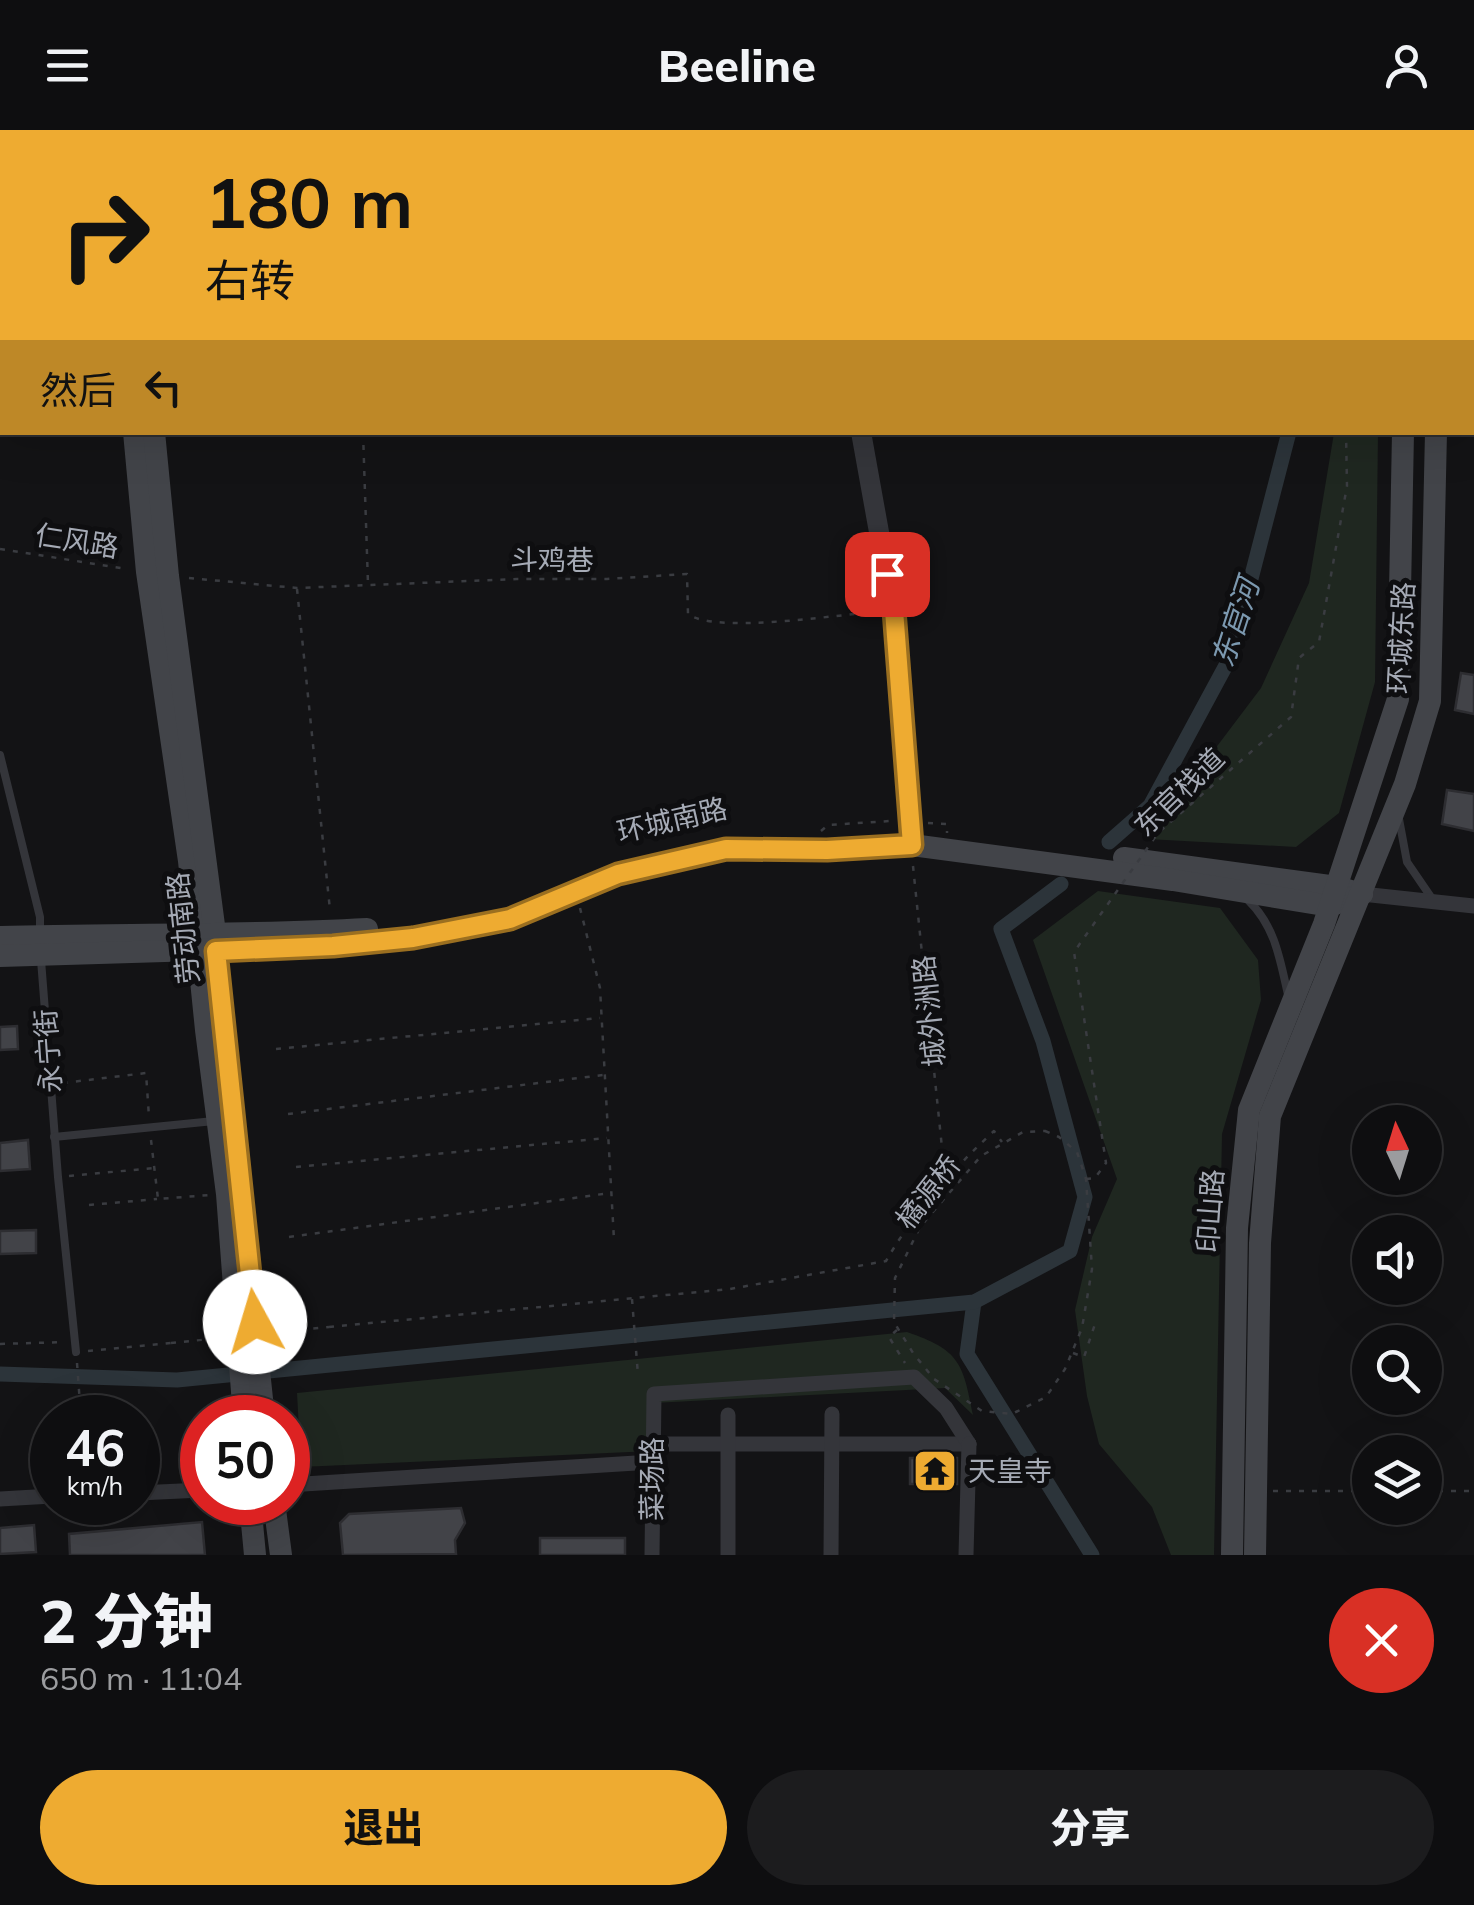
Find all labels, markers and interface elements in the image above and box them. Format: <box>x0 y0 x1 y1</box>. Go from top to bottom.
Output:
text: Beeline <box>658 37 816 93</box>
icon: menu <box>40 38 95 93</box>
icon: person <box>1379 38 1434 93</box>
text: 180 m <box>205 158 413 246</box>
icon: right <box>40 170 170 300</box>
text: 右转 <box>205 252 295 308</box>
icon: left <box>136 360 191 415</box>
text: 然后 <box>40 366 116 414</box>
street label: 仁风路 <box>33 517 121 564</box>
pin <box>845 532 930 617</box>
street label: 斗鸡巷 <box>510 542 594 577</box>
icon: arrive <box>860 547 915 602</box>
water label: 东官河 <box>1203 569 1269 671</box>
street label: 环城东路 <box>1380 581 1421 695</box>
street label: 东官栈道 <box>1126 740 1231 843</box>
street label: 环城南路 <box>613 790 730 849</box>
street label: 劳动南路 <box>159 871 206 986</box>
street label: 城外洲路 <box>905 954 952 1069</box>
street label: 永宁街 <box>27 1008 68 1094</box>
north arrow <box>1352 1105 1442 1195</box>
map controls <box>1352 1105 1442 1525</box>
street label: 橘源桥 <box>888 1148 967 1236</box>
street label: 印山路 <box>1189 1168 1230 1254</box>
button: sound <box>1352 1215 1442 1305</box>
position arrow <box>203 1270 307 1374</box>
button: search <box>1352 1325 1442 1415</box>
speed limit sign: 50 <box>180 1395 310 1525</box>
text: 46 <box>65 1416 125 1479</box>
button: layers <box>1352 1435 1442 1525</box>
street label: 菜场路 <box>634 1437 669 1521</box>
temple icon: 天皇寺 <box>912 1448 958 1494</box>
place label: 天皇寺 <box>968 1453 1052 1488</box>
text: km/h <box>67 1470 123 1501</box>
text: 2 分钟 <box>40 1583 213 1658</box>
button: close <box>1329 1588 1434 1693</box>
text: 650 m · 11:04 <box>40 1658 242 1698</box>
button: 退出 <box>40 1770 727 1885</box>
button: 分享 <box>747 1770 1434 1885</box>

